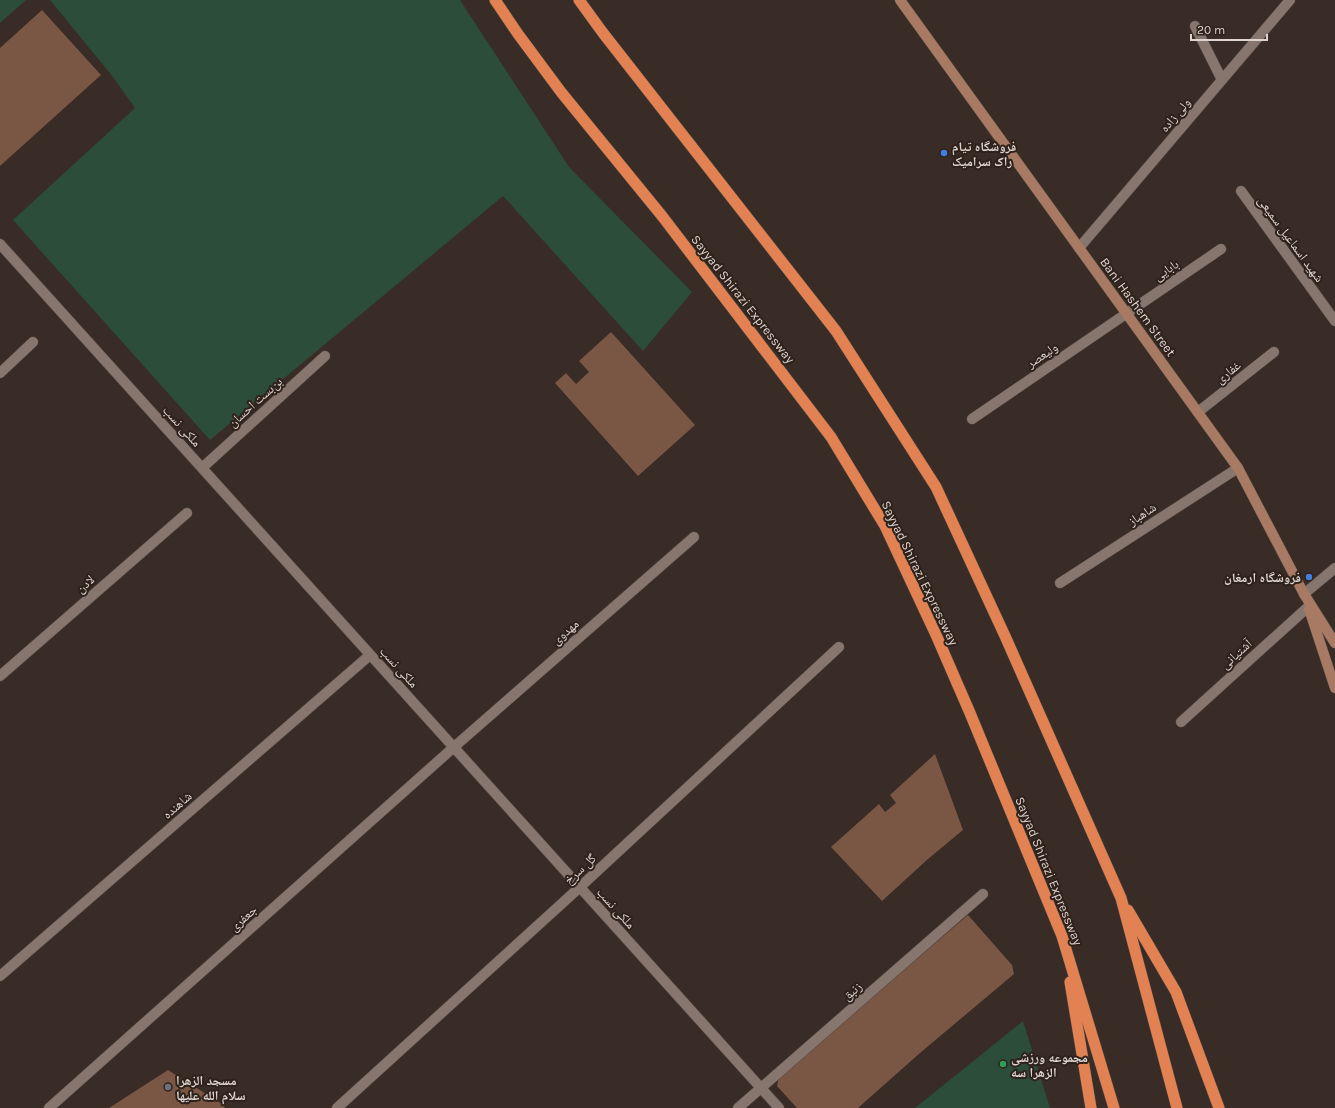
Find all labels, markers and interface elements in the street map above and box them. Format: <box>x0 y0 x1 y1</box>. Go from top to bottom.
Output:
scale bar <box>1191 16 1267 42</box>
text: 20 m <box>1197 23 1225 37</box>
street label: ولی زاده <box>1157 95 1194 136</box>
place label: فروشگاه تیام راک سرامیک <box>952 139 1016 169</box>
marker: فروشگاه تیام راک سرامیک <box>939 148 949 158</box>
street label: شهید اسماعیل سمیعی <box>1254 193 1327 286</box>
street label: Sayyad Shirazi Expressway <box>688 232 798 366</box>
street label: Bani Hashem Street <box>1097 255 1179 359</box>
street label: بابایی <box>1151 256 1182 285</box>
street label: ولیعصر <box>1023 339 1061 372</box>
street label: غفاری <box>1212 357 1245 387</box>
street label: بن‌بست احسان <box>225 374 286 431</box>
street label: ملکی نسب <box>159 402 204 450</box>
street label: Sayyad Shirazi Expressway <box>878 498 962 648</box>
street label: شاهباز <box>1124 499 1159 530</box>
place label: فروشگاه ارمغان <box>1224 570 1301 585</box>
street label: لادن <box>73 572 98 597</box>
marker: فروشگاه ارمغان <box>1304 572 1314 582</box>
street label: مهدوی <box>548 616 582 649</box>
street label: آشتیانی <box>1217 636 1256 673</box>
street label: ملکی نسب <box>376 643 421 691</box>
street label: شاهنده <box>159 788 195 822</box>
street label: Sayyad Shirazi Expressway <box>1012 795 1086 947</box>
street label: گل سرخ <box>561 850 601 889</box>
street label: ملکی نسب <box>593 884 638 932</box>
street label: جعفری <box>226 902 261 935</box>
street label: زنبق <box>839 979 865 1004</box>
place label: مجموعه ورزشی الزهرا سه <box>1011 1050 1088 1080</box>
marker: مجموعه ورزشی الزهرا سه <box>998 1059 1008 1069</box>
place label: مسجد الزهرا سلام الله علیها <box>176 1073 246 1105</box>
marker: مسجد الزهرا سلام الله علیها <box>163 1082 173 1092</box>

